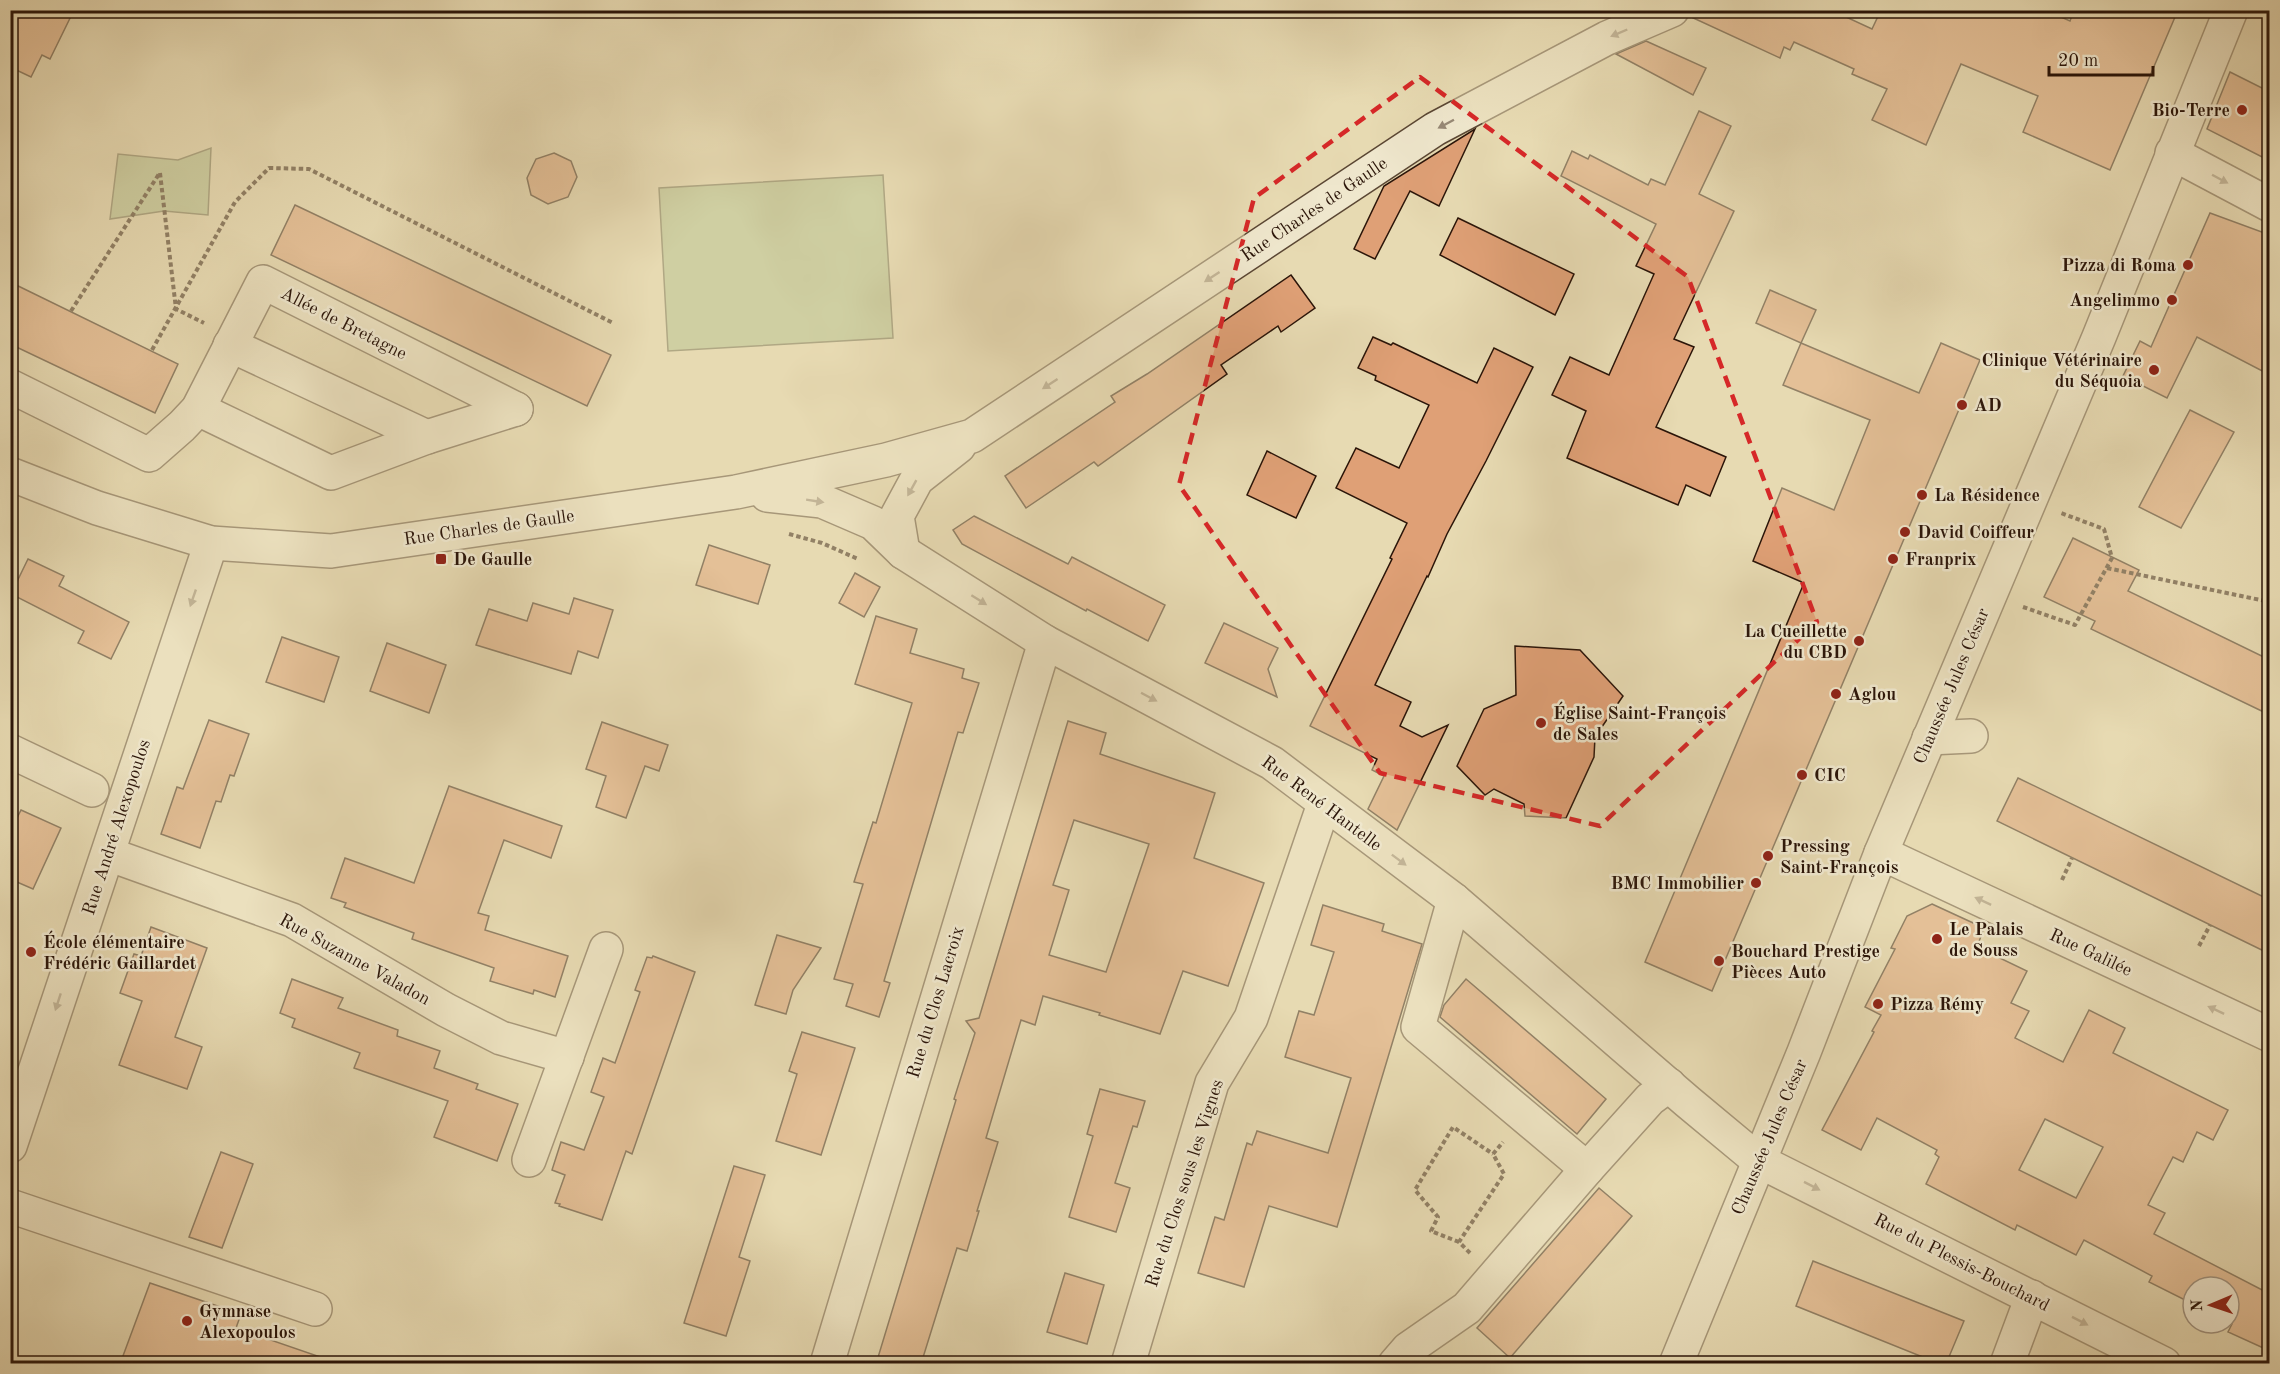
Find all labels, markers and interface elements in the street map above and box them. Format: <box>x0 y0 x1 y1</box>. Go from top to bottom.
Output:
one-way arrow <box>1609 28 1627 38</box>
scale bar <box>2049 39 2152 77</box>
text: 20 m <box>2058 52 2098 70</box>
place label: Bio-Terre <box>2152 102 2230 120</box>
marker: Bio-Terre <box>2235 103 2249 117</box>
one-way arrow <box>1437 119 1454 128</box>
street label: Rue Charles de Gaulle <box>1238 154 1391 265</box>
one-way arrow <box>2212 174 2229 184</box>
place label: Pizza di Roma <box>2061 257 2176 275</box>
marker: Pizza di Roma <box>2181 258 2195 272</box>
one-way arrow <box>1204 271 1221 282</box>
street label: Allée de Bretagne <box>278 284 409 363</box>
place label: Angelimmo <box>2069 292 2160 310</box>
marker: Angelimmo <box>2165 293 2179 307</box>
place label: Clinique Vétérinaire du Séquoia <box>1981 352 2142 391</box>
marker: Clinique Vétérinaire du Séquoia <box>2147 363 2161 377</box>
one-way arrow <box>1042 378 1058 389</box>
place label: AD <box>1974 397 2002 415</box>
marker: AD <box>1955 398 1969 412</box>
one-way arrow <box>907 480 918 496</box>
place label: La Résidence <box>1934 487 2040 505</box>
marker: La Résidence <box>1915 488 1929 502</box>
one-way arrow <box>805 496 824 505</box>
street label: Rue Charles de Gaulle <box>403 507 576 549</box>
place label: David Coiffeur <box>1917 524 2034 542</box>
marker: David Coiffeur <box>1898 525 1912 539</box>
place label: De Gaulle <box>453 551 532 569</box>
place label: Franprix <box>1905 551 1976 569</box>
marker: De Gaulle <box>434 552 448 566</box>
marker: Franprix <box>1886 552 1900 566</box>
one-way arrow <box>187 589 197 607</box>
one-way arrow <box>971 595 988 606</box>
street label: Chaussée Jules César <box>1911 605 1993 767</box>
place label: La Cueillette du CBD <box>1744 623 1847 662</box>
marker: La Cueillette du CBD <box>1852 634 1866 648</box>
place label: Aglou <box>1848 686 1896 704</box>
marker: Aglou <box>1829 687 1843 701</box>
one-way arrow <box>1140 692 1157 702</box>
place label: Église Saint-François de Sales <box>1553 701 1726 744</box>
marker: Église Saint-François de Sales <box>1534 716 1548 730</box>
street label: Rue André Alexopoulos <box>80 737 154 917</box>
street label: Rue René Hantelle <box>1258 753 1385 855</box>
place label: CIC <box>1814 767 1846 785</box>
marker: CIC <box>1795 768 1809 782</box>
place label: Pressing Saint-François <box>1780 838 1899 877</box>
marker: Pressing Saint-François <box>1761 849 1775 863</box>
one-way arrow <box>1391 854 1407 866</box>
place label: BMC Immobilier <box>1610 875 1744 893</box>
marker: BMC Immobilier <box>1749 876 1763 890</box>
one-way arrow <box>1974 897 1991 906</box>
street label: Rue Suzanne Valadon <box>276 911 433 1009</box>
place label: Le Palais de Souss <box>1949 921 2024 960</box>
street label: Rue du Clos Lacroix <box>904 924 968 1080</box>
street label: Rue Galilée <box>2047 926 2135 980</box>
place label: École élémentaire Frédéric Gaillardet <box>43 930 197 973</box>
marker: Le Palais de Souss <box>1930 932 1944 946</box>
place label: Bouchard Prestige Pièces Auto <box>1731 943 1880 982</box>
marker: École élémentaire Frédéric Gaillardet <box>24 945 38 959</box>
marker: Bouchard Prestige Pièces Auto <box>1712 954 1726 968</box>
one-way arrow <box>53 993 63 1011</box>
place label: Pizza Rémy <box>1890 996 1984 1014</box>
marker: Pizza Rémy <box>1871 997 1885 1011</box>
one-way arrow <box>2208 1006 2225 1015</box>
street label: Chaussée Jules César <box>1729 1056 1811 1218</box>
street label: Rue du Clos sous les Vignes <box>1143 1077 1227 1289</box>
one-way arrow <box>1803 1181 1820 1191</box>
street label: Rue du Plessis-Bouchard <box>1871 1211 2052 1315</box>
north arrow <box>2181 1275 2241 1335</box>
text: N <box>2190 1298 2206 1312</box>
place label: Gymnase Alexopoulos <box>199 1303 296 1342</box>
marker: Gymnase Alexopoulos <box>180 1314 194 1328</box>
one-way arrow <box>2071 1316 2088 1326</box>

